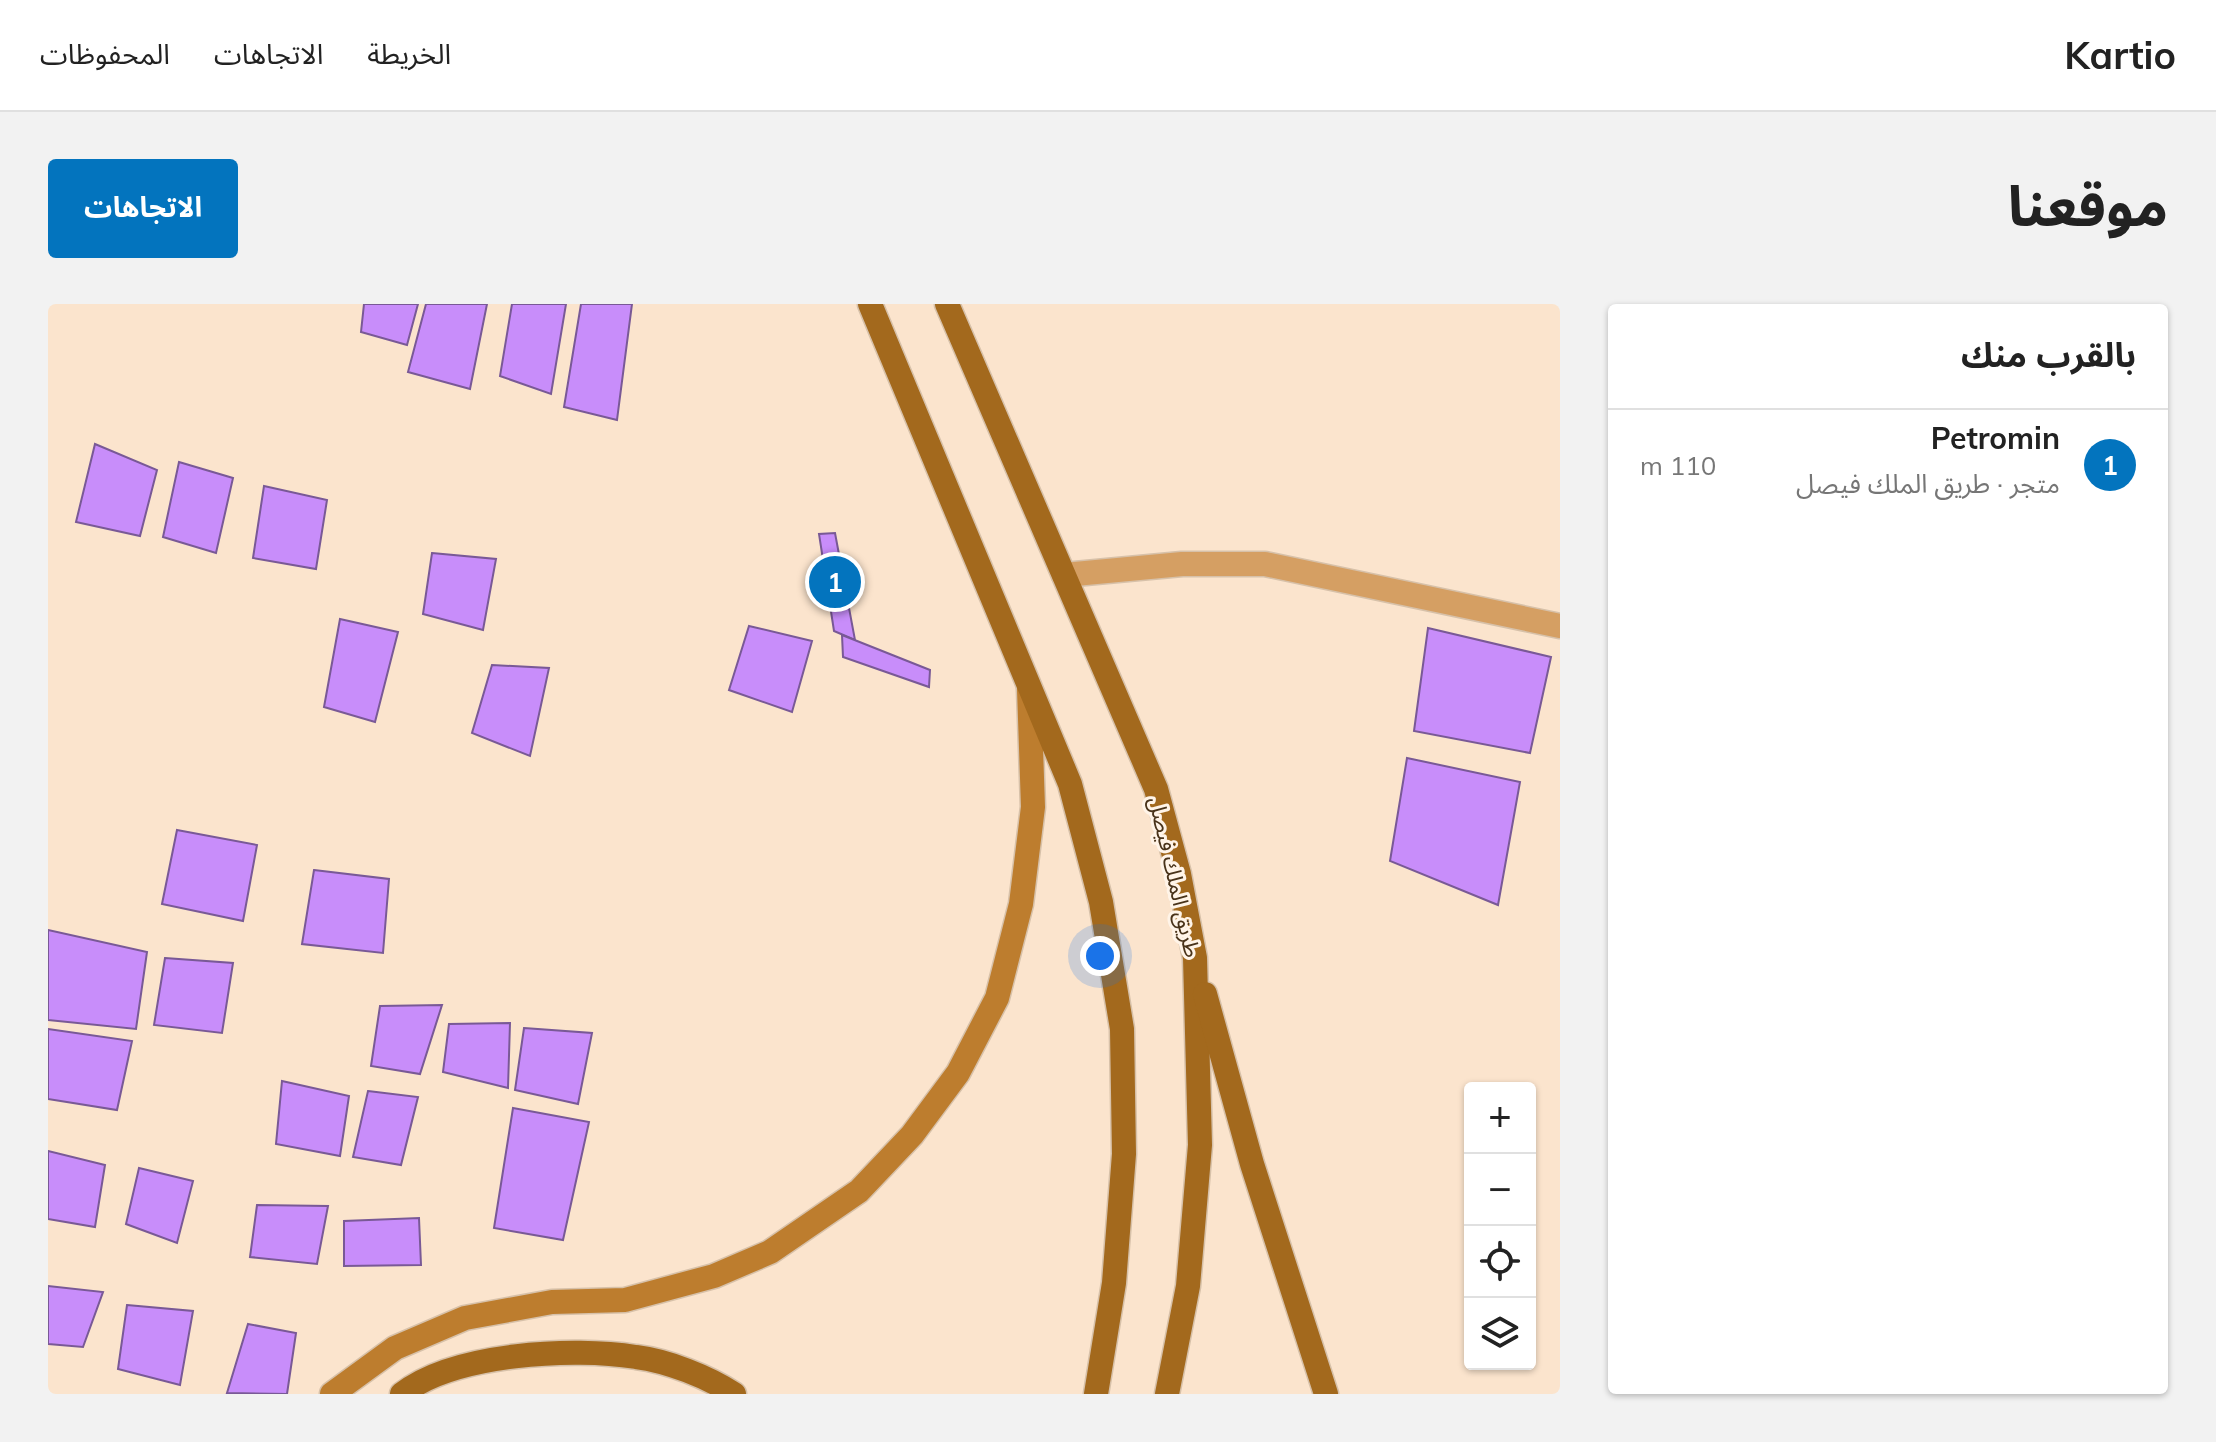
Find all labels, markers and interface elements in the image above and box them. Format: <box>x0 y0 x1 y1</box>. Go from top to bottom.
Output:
text: Kartio <box>2064 31 2176 79</box>
text: المحفوظات <box>40 36 170 71</box>
text: الاتجاهات <box>214 36 323 71</box>
text: الخريطة <box>367 36 451 71</box>
button: الاتجاهات <box>48 159 238 258</box>
text: موقعنا <box>2008 170 2168 240</box>
text: بالقرب منك <box>1961 333 2136 376</box>
text: Petromin <box>1931 419 2060 457</box>
text: 110 m <box>1640 449 1716 482</box>
text: 1 <box>2102 449 2118 482</box>
text: متجر · طريق الملك فيصل <box>1796 467 2060 500</box>
pin: 1 <box>809 552 861 612</box>
street label: طريق الملك فيصل <box>1143 794 1207 960</box>
your location <box>1080 936 1120 976</box>
map controls <box>1464 1082 1536 1370</box>
button: + <box>1464 1082 1536 1154</box>
button: − <box>1464 1154 1536 1226</box>
button: locate <box>1464 1226 1536 1298</box>
button: layers <box>1464 1298 1536 1370</box>

